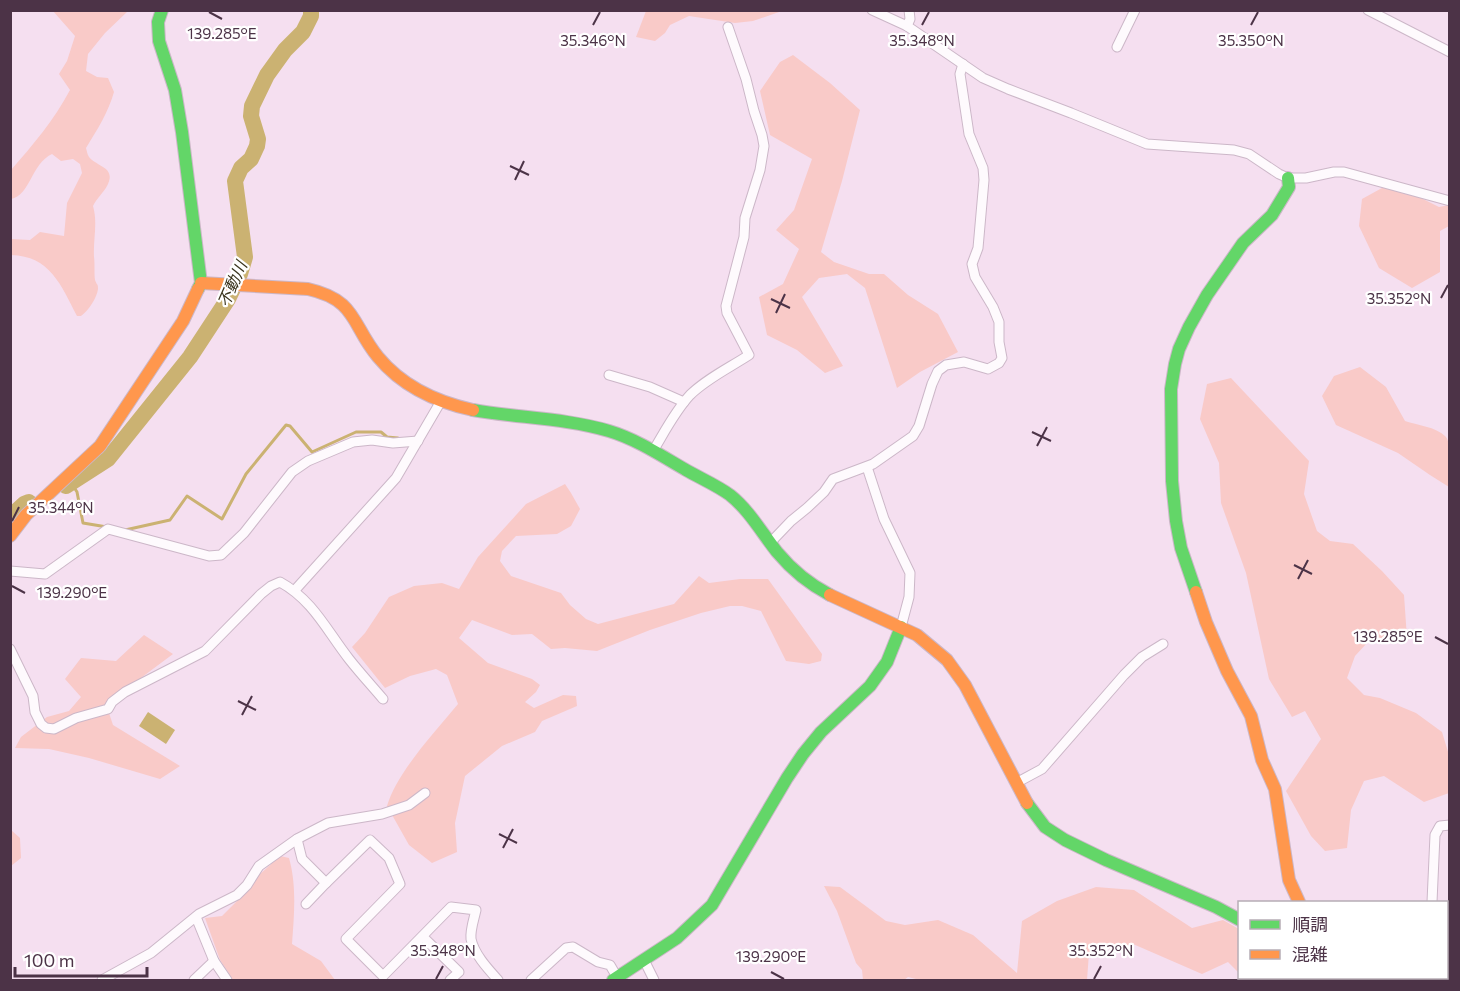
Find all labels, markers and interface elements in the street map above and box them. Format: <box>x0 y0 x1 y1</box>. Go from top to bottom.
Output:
text: 139.285°E <box>187 24 257 42</box>
text: 35.346°N <box>560 31 626 49</box>
text: 35.348°N <box>889 31 955 49</box>
text: 35.350°N <box>1218 31 1284 49</box>
water label: 不動川 <box>213 256 251 310</box>
text: 35.352°N <box>1367 289 1431 307</box>
text: 35.344°N <box>28 498 94 516</box>
text: 139.290°E <box>37 583 107 601</box>
text: 139.285°E <box>1353 627 1423 645</box>
legend <box>1238 901 1448 979</box>
text: 順調 <box>1292 913 1328 935</box>
scale bar <box>15 940 147 978</box>
text: 35.348°N <box>410 941 476 959</box>
text: 35.352°N <box>1069 941 1133 959</box>
text: 混雑 <box>1292 943 1328 965</box>
text: 139.290°E <box>736 947 806 965</box>
text: 100 m <box>24 949 74 971</box>

